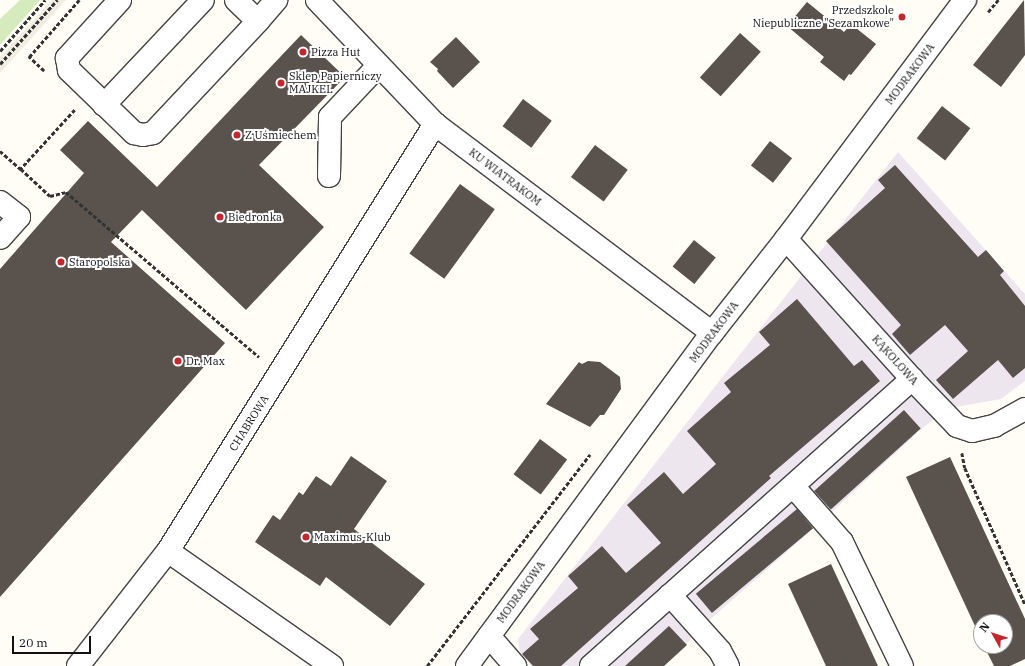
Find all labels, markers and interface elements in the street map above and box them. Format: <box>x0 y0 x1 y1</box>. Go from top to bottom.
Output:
place label: Przedszkole Niepubliczne "Sezamkowe" <box>752 4 894 30</box>
marker: Przedszkole Niepubliczne "Sezamkowe" <box>897 12 907 22</box>
street label: MODRAKOWA <box>883 41 937 107</box>
place label: Pizza Hut <box>311 45 360 59</box>
marker: Pizza Hut <box>298 47 308 57</box>
place label: Sklep Papierniczy MAJKEL <box>289 70 382 96</box>
marker: Sklep Papierniczy MAJKEL <box>276 78 286 88</box>
place label: Z Uśmiechem <box>245 128 317 142</box>
marker: Z Uśmiechem <box>232 130 242 140</box>
street label: KU WIATRAKOM <box>466 146 544 208</box>
place label: Biedronka <box>228 210 282 224</box>
marker: Biedronka <box>215 212 225 222</box>
place label: Staropolska <box>69 255 131 269</box>
marker: Staropolska <box>56 257 66 267</box>
street label: MODRAKOWA <box>687 299 741 365</box>
street label: KĄKOLOWA <box>869 332 921 388</box>
place label: Dr. Max <box>186 354 225 368</box>
marker: Dr. Max <box>173 356 183 366</box>
street label: CHABROWA <box>227 393 271 453</box>
place label: Maximus-Klub <box>314 530 391 544</box>
marker: Maximus-Klub <box>301 532 311 542</box>
street label: MODRAKOWA <box>494 558 548 626</box>
north arrow <box>973 614 1013 654</box>
text: N <box>976 619 993 635</box>
scale bar <box>14 628 93 654</box>
text: 20 m <box>19 635 48 650</box>

